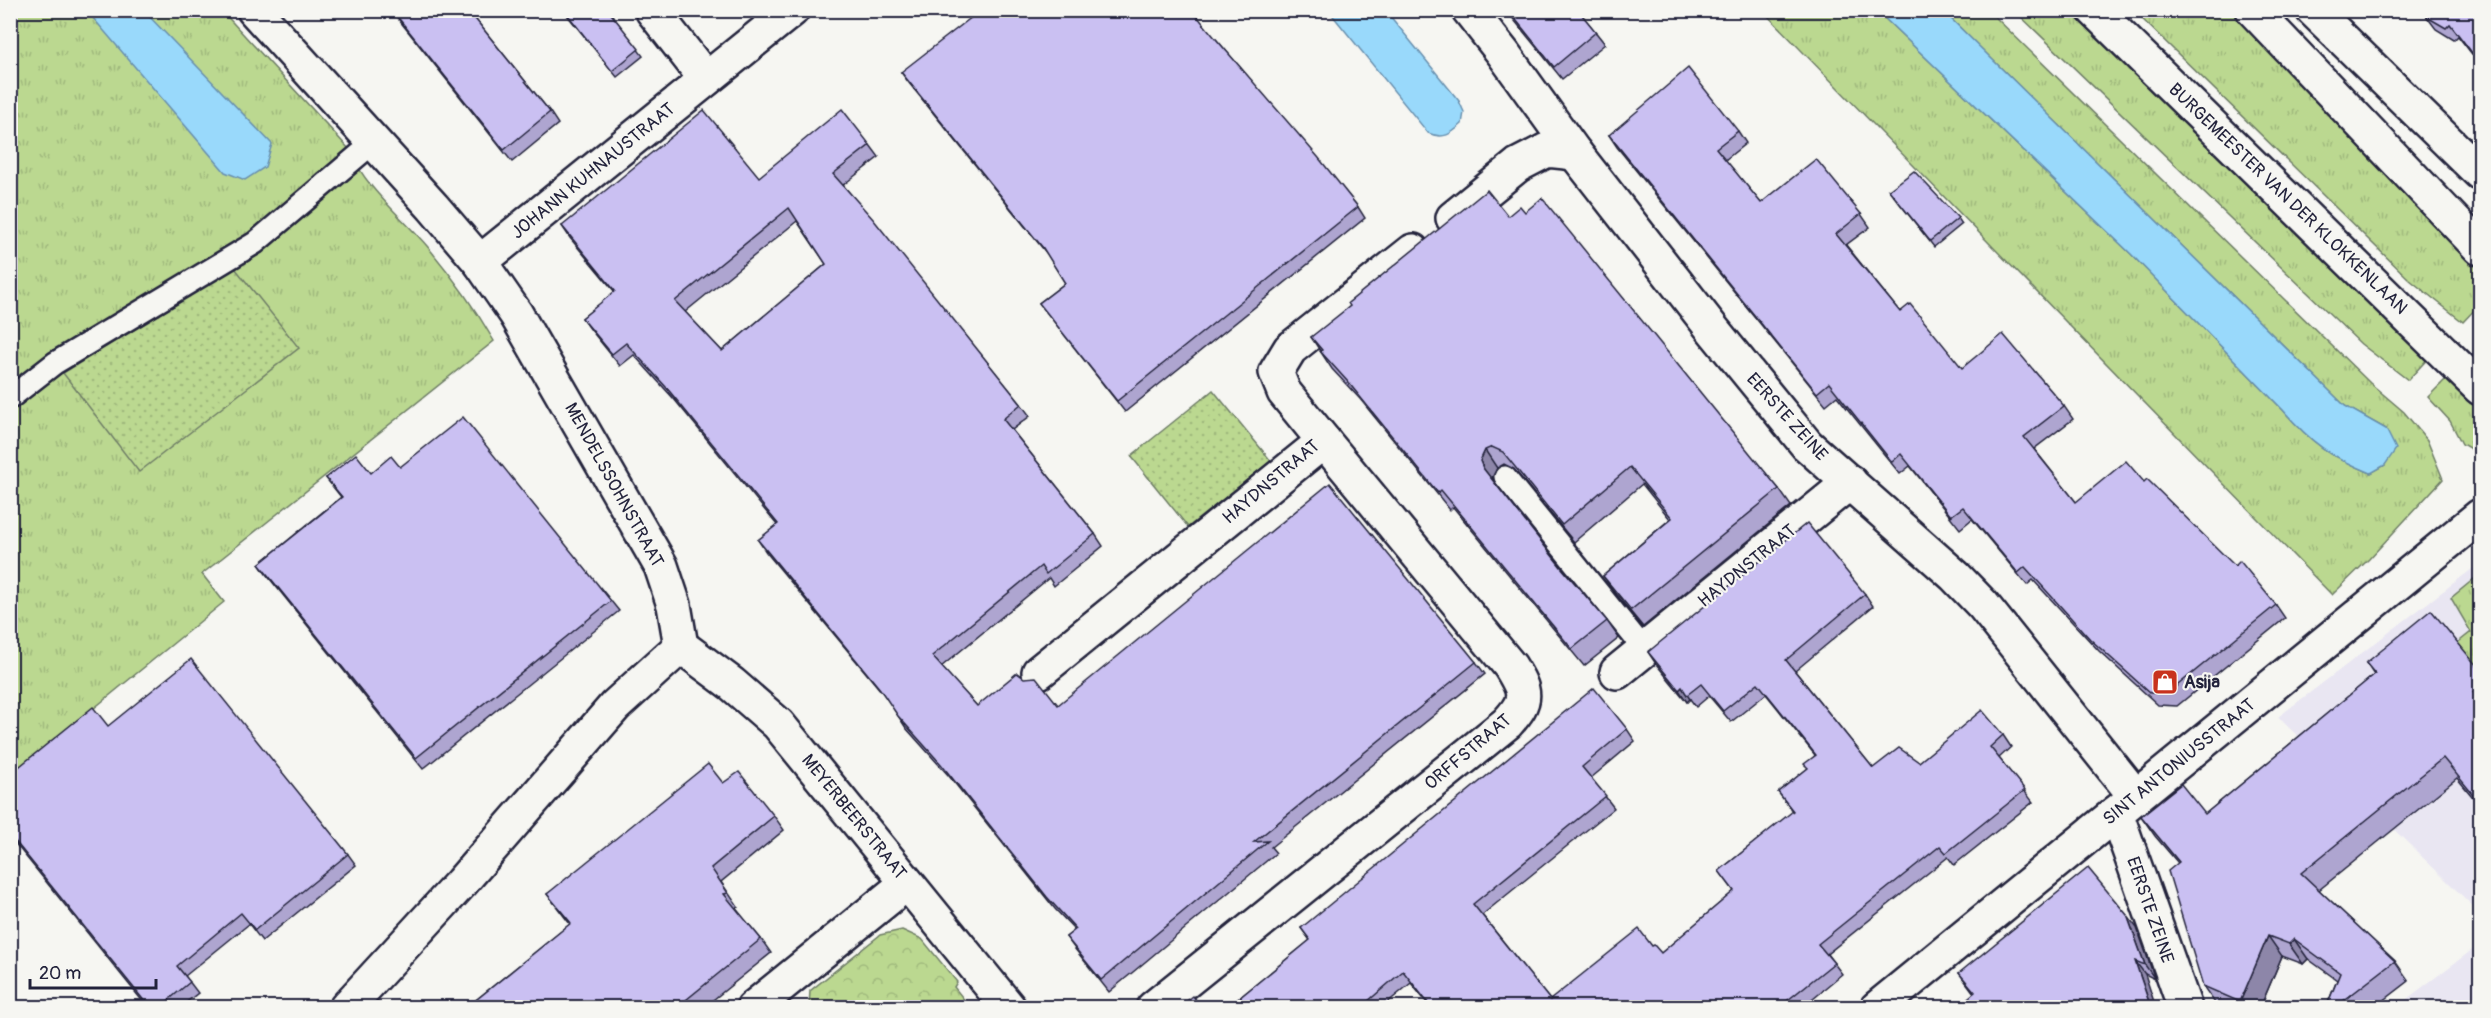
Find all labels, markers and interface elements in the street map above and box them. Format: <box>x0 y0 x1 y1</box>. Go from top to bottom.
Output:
street label: BURGEMEESTER VAN DER KLOKKENLAAN <box>2164 78 2412 320</box>
street label: JOHANN KUHNAUSTRAAT <box>506 98 680 244</box>
street label: EERSTE ZEINE <box>1741 368 1833 466</box>
street label: MENDELSSOHNSTRAAT <box>559 399 669 571</box>
street label: HAYDNSTRAAT <box>1218 435 1324 529</box>
street label: HAYDNSTRAAT <box>1693 519 1801 613</box>
shop icon: Asija <box>2150 667 2180 697</box>
place label: Asija <box>2184 671 2220 694</box>
street label: SINT ANTONIUSSTRAAT <box>2098 693 2260 831</box>
street label: ORFFSTRAAT <box>1420 709 1516 795</box>
street label: MEYERBEERSTRAAT <box>796 750 912 884</box>
street label: EERSTE ZEINE <box>2121 854 2179 966</box>
scale bar <box>30 952 156 990</box>
text: 20 m <box>39 962 81 985</box>

